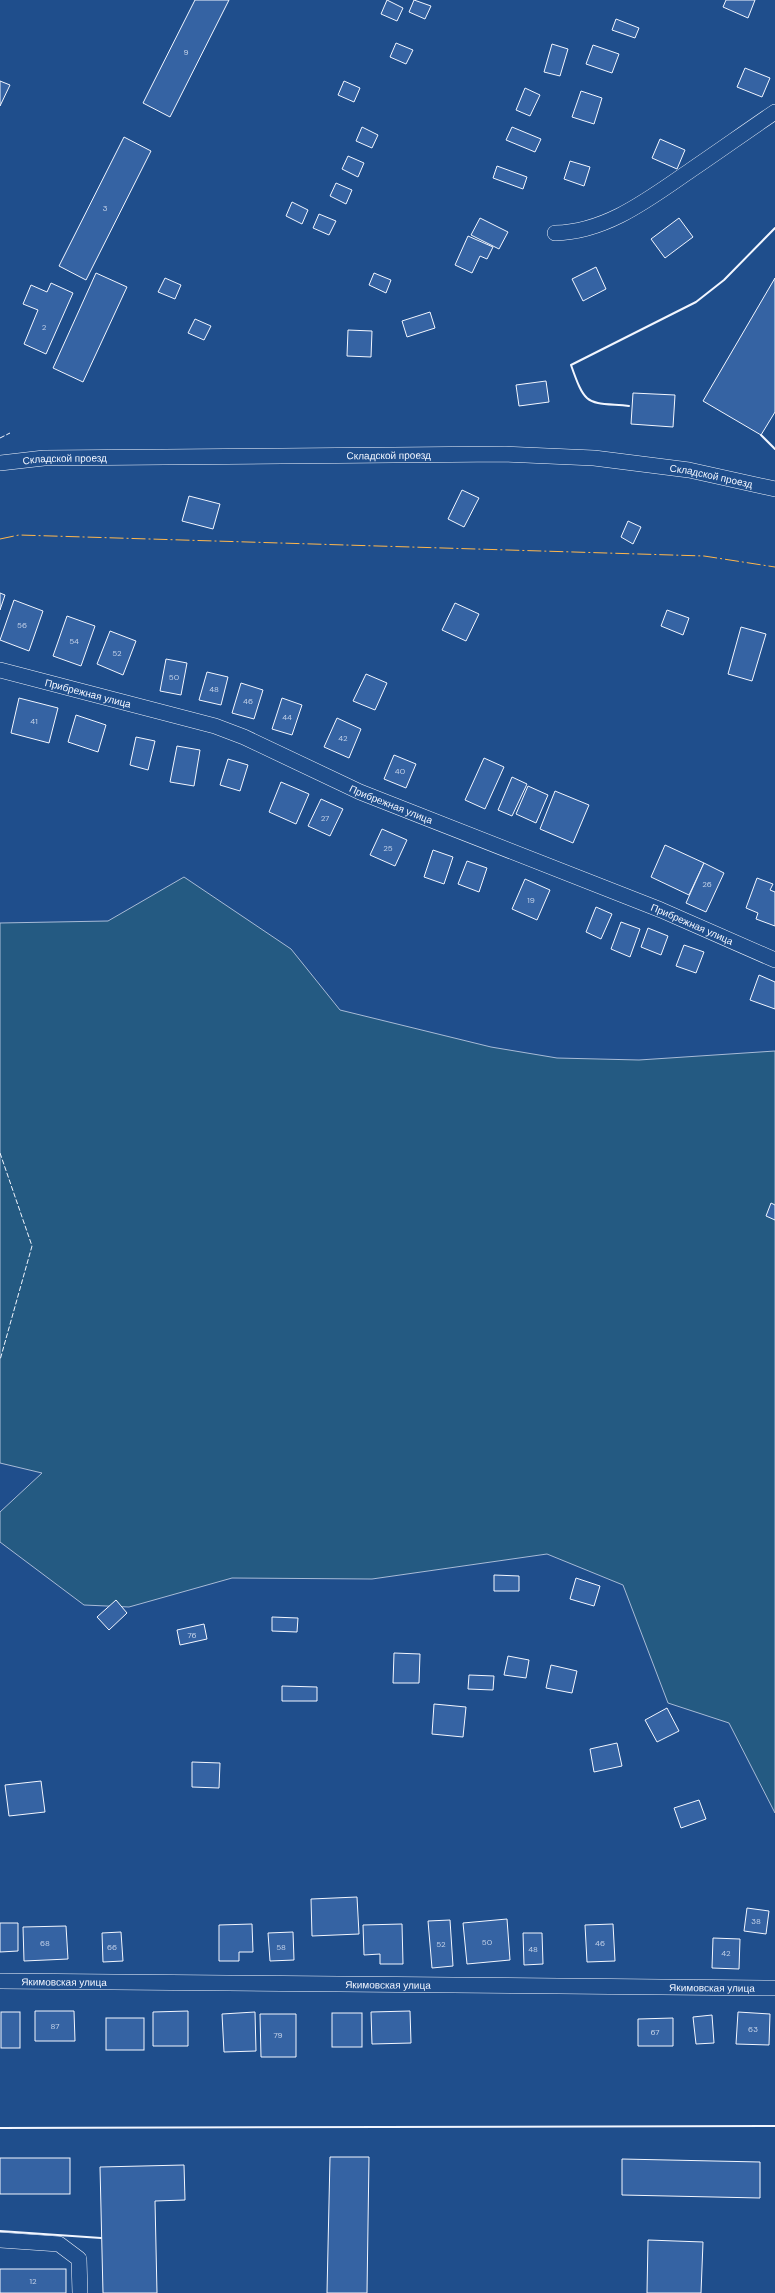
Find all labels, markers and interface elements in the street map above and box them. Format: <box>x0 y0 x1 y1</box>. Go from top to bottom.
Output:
house number: 9 <box>183 47 189 57</box>
house number: 3 <box>103 203 108 213</box>
house number: 2 <box>42 322 47 332</box>
street label: Складской проезд <box>346 448 431 462</box>
street label: Складской проезд <box>22 451 107 467</box>
street label: Складской проезд <box>669 461 754 490</box>
house number: 56 <box>17 620 27 630</box>
house number: 54 <box>69 636 79 646</box>
house number: 52 <box>112 648 122 658</box>
house number: 50 <box>169 672 180 682</box>
street label: Прибрежная улица <box>44 675 133 710</box>
house number: 48 <box>209 684 219 694</box>
house number: 46 <box>243 696 253 706</box>
house number: 44 <box>282 712 292 722</box>
house number: 41 <box>30 716 38 726</box>
house number: 42 <box>338 733 348 743</box>
house number: 40 <box>395 766 406 776</box>
street label: Прибрежная улица <box>347 781 435 827</box>
house number: 27 <box>321 813 329 823</box>
house number: 25 <box>383 843 393 853</box>
house number: 26 <box>702 879 712 889</box>
house number: 19 <box>527 895 535 905</box>
street label: Прибрежная улица <box>649 900 736 948</box>
house number: 76 <box>187 1630 197 1640</box>
house number: 38 <box>751 1916 761 1926</box>
house number: 50 <box>482 1937 493 1947</box>
house number: 68 <box>40 1938 50 1948</box>
house number: 46 <box>595 1938 605 1948</box>
house number: 52 <box>436 1939 446 1949</box>
house number: 66 <box>107 1942 117 1952</box>
house number: 58 <box>276 1942 286 1952</box>
house number: 48 <box>528 1944 538 1954</box>
house number: 42 <box>721 1948 731 1958</box>
street label: Якимовская улица <box>21 1975 107 1988</box>
street label: Якимовская улица <box>345 1978 431 1991</box>
street label: Якимовская улица <box>669 1981 755 1994</box>
house number: 87 <box>51 2021 59 2031</box>
house number: 63 <box>748 2024 758 2034</box>
house number: 67 <box>650 2027 660 2037</box>
house number: 79 <box>273 2030 283 2040</box>
house number: 12 <box>29 2276 37 2286</box>

